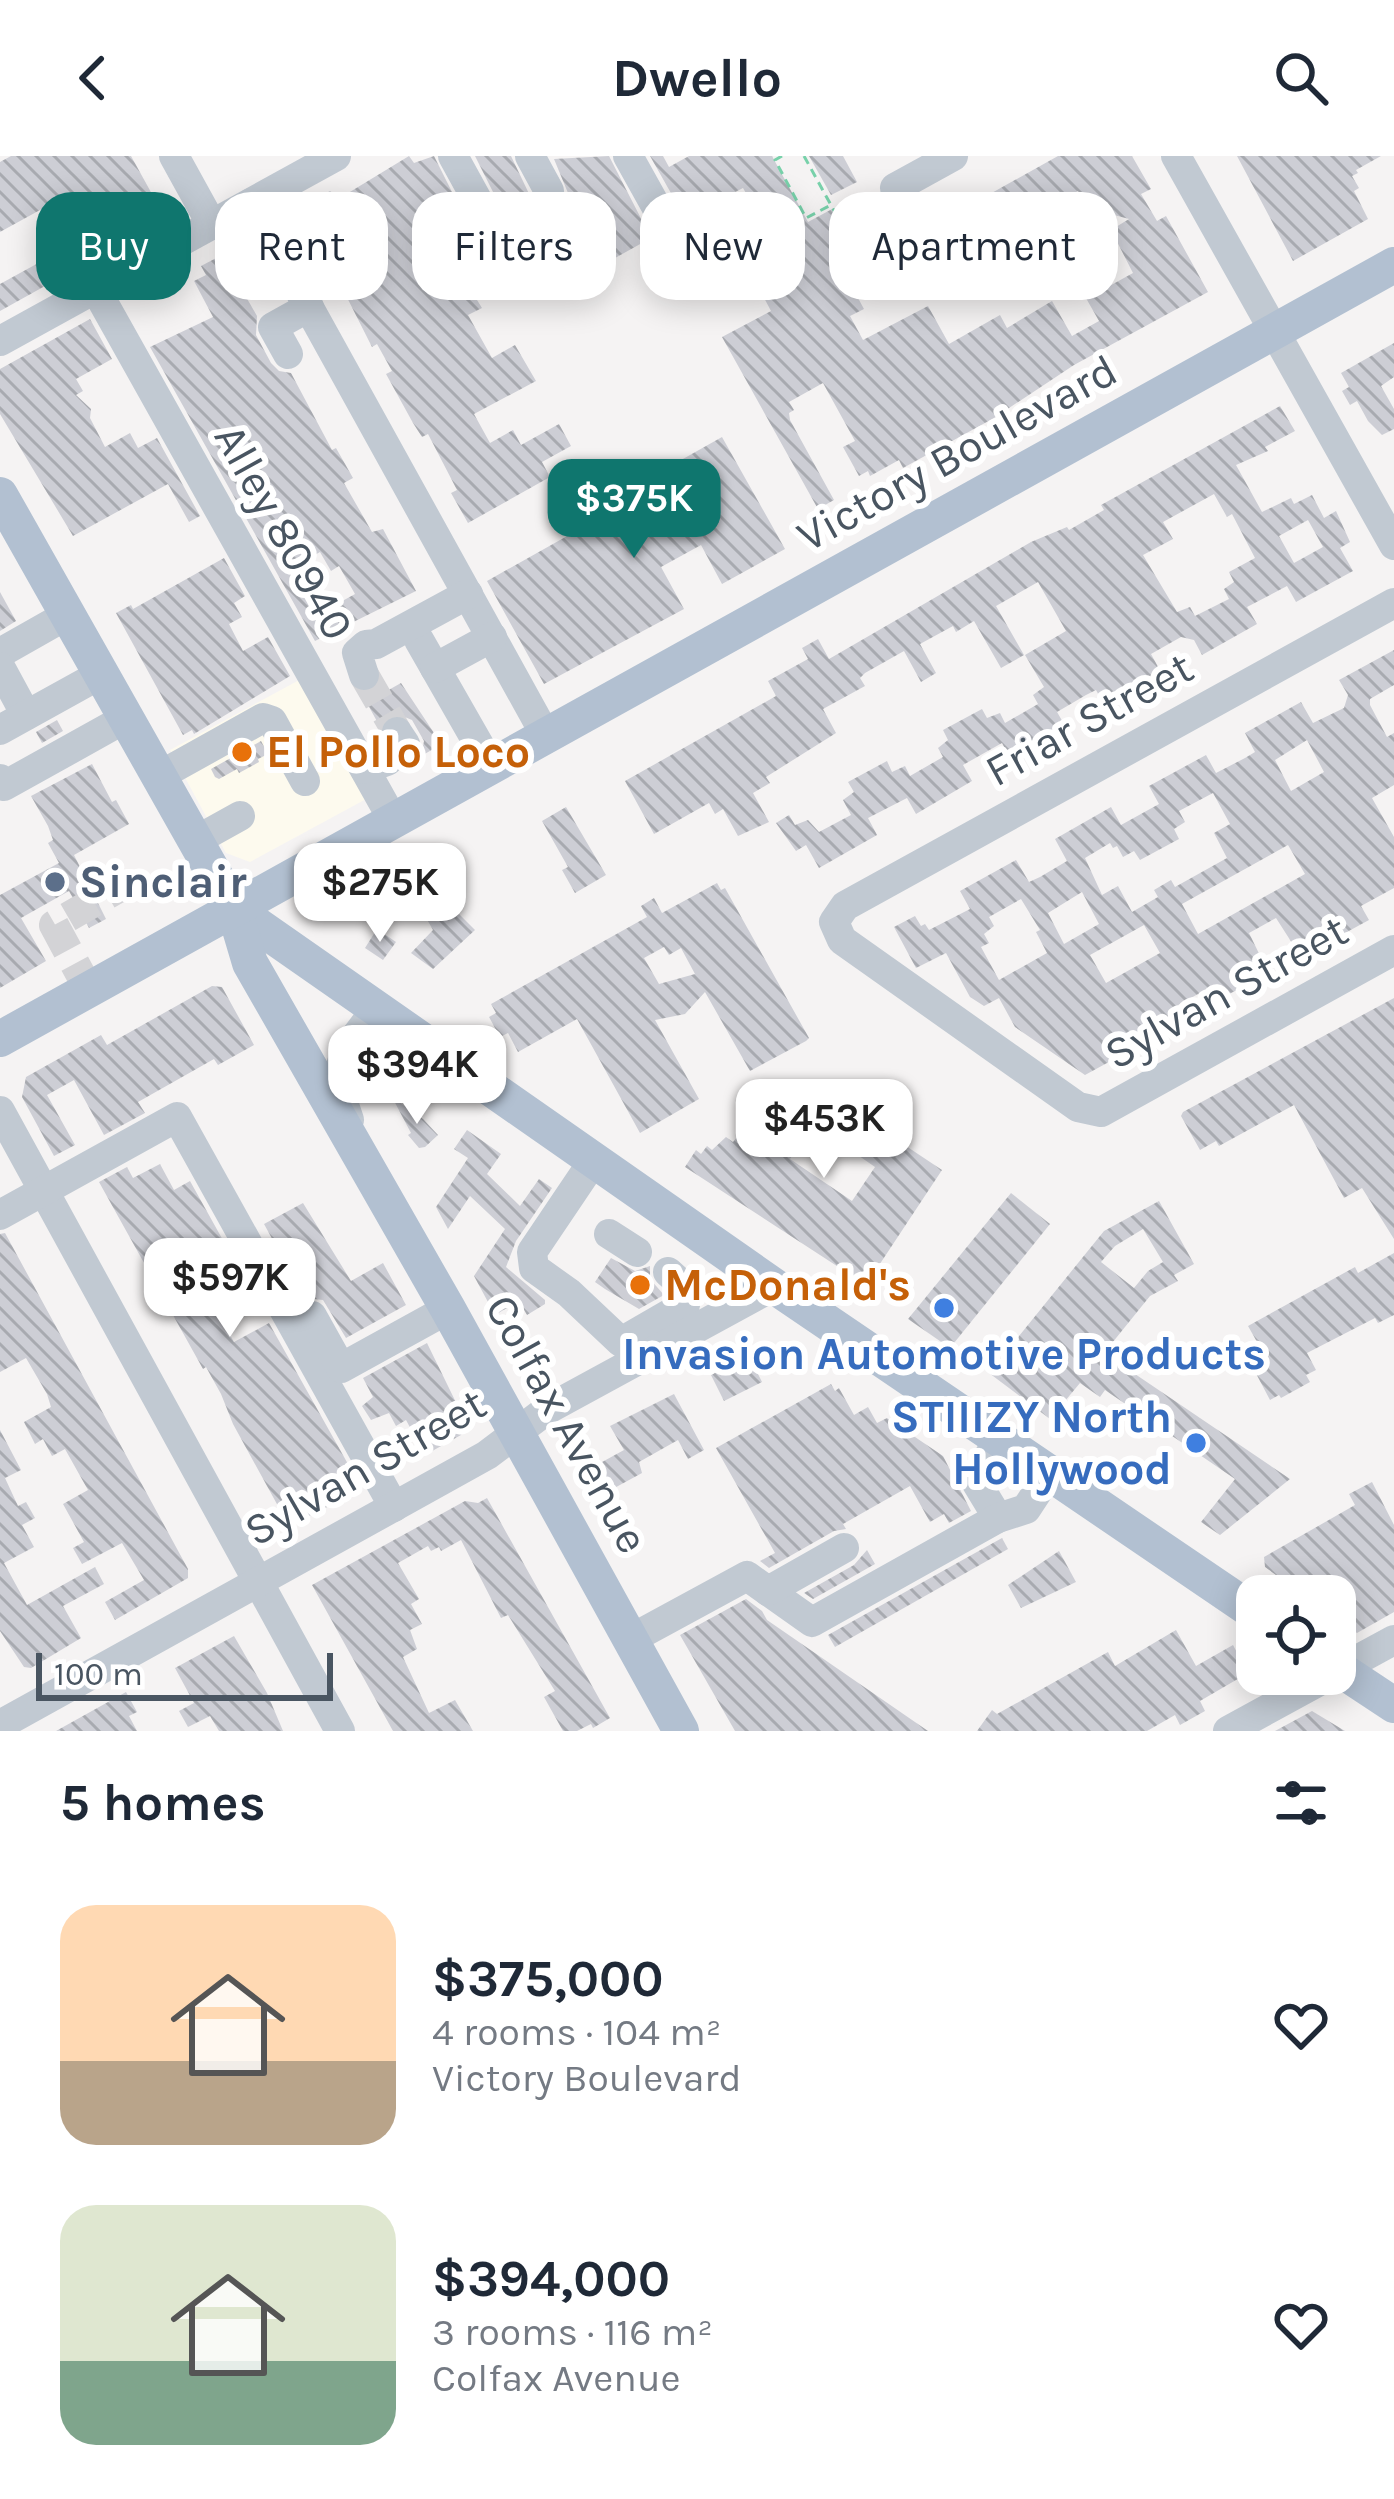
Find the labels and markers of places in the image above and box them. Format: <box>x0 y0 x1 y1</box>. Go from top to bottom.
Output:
pin: $375K <box>550 459 718 561</box>
place label: El Pollo Loco <box>266 726 530 778</box>
marker: El Pollo Loco <box>229 739 255 765</box>
pin: $275K <box>296 843 464 945</box>
place label: Sinclair <box>79 856 247 908</box>
marker: Sinclair <box>42 869 68 895</box>
pin: $394K <box>333 1025 501 1127</box>
pin: $453K <box>740 1079 908 1181</box>
pin: $597K <box>146 1238 314 1340</box>
place label: McDonald's <box>664 1259 911 1311</box>
marker: McDonald's <box>627 1272 653 1298</box>
marker: Invasion Automotive Products <box>931 1295 957 1321</box>
place label: Invasion Automotive Products <box>622 1328 1266 1380</box>
place label: STIIIZY North Hollywood <box>891 1391 1172 1496</box>
marker: STIIIZY North Hollywood <box>1183 1430 1209 1456</box>

